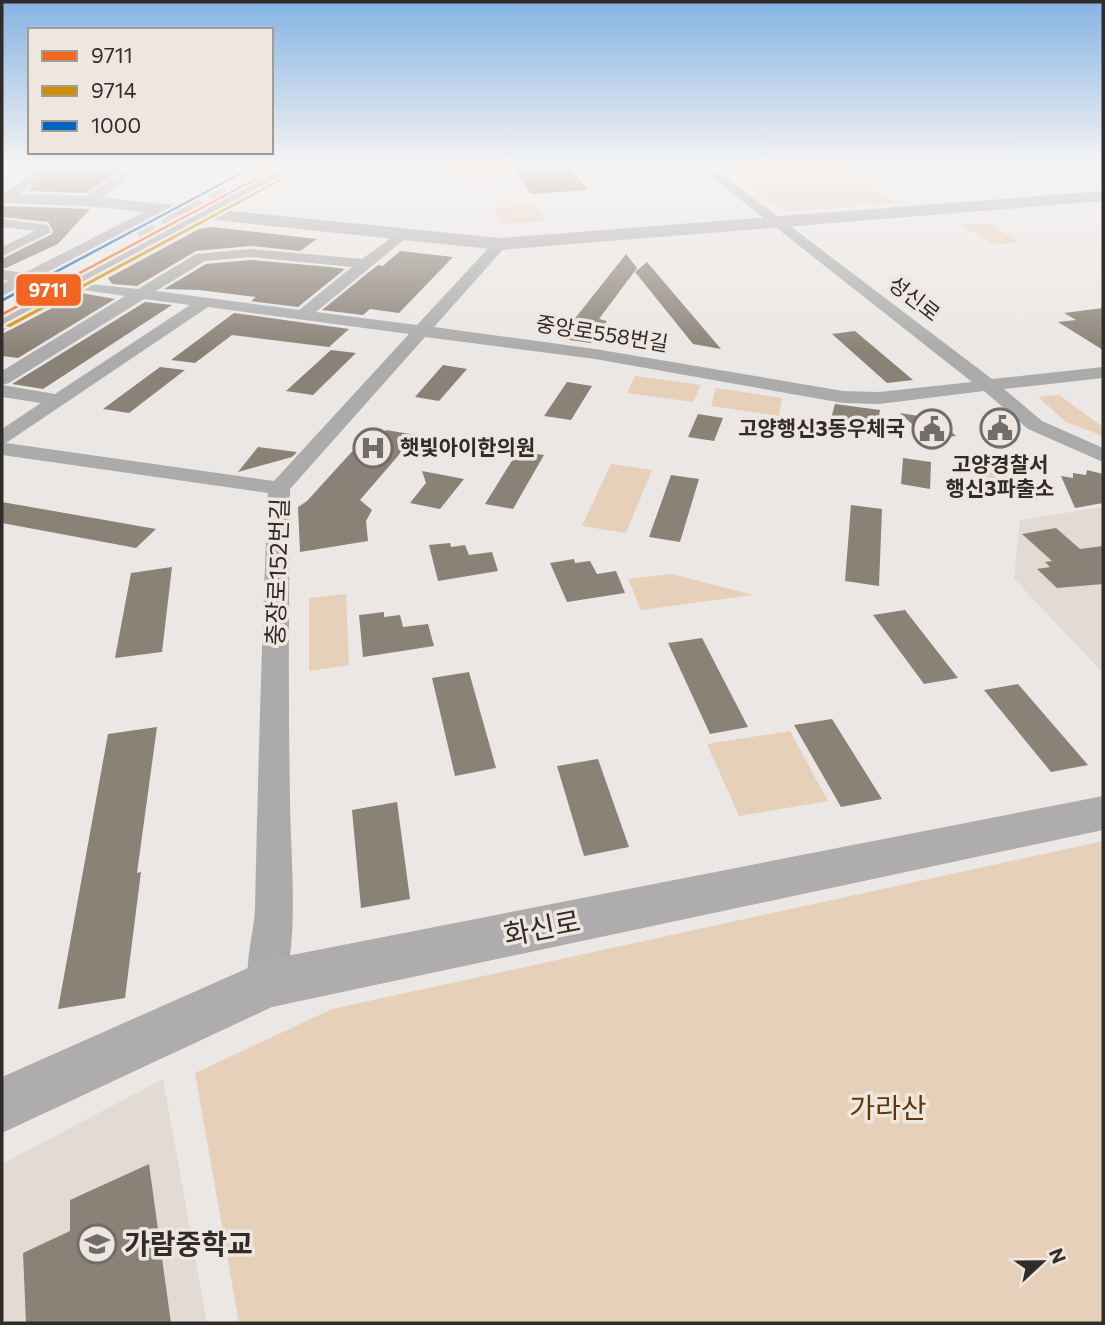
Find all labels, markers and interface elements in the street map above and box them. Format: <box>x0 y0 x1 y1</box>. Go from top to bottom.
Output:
legend <box>28 28 273 154</box>
text: 9711 <box>91 42 133 67</box>
text: 9714 <box>91 77 137 102</box>
text: 1000 <box>91 112 141 137</box>
street label: 성신로 <box>884 270 945 326</box>
line badge: 9711 <box>15 273 82 307</box>
text: 9711 <box>28 278 68 301</box>
street label: 중앙로558번길 <box>534 310 670 355</box>
public building icon: 고양경찰서 행신3파출소 <box>979 407 1021 449</box>
public building icon: 고양행신3동우체국 <box>911 408 953 450</box>
place label: 고양행신3동우체국 <box>738 415 905 440</box>
hospital icon: 햇빛아이한의원 <box>352 427 394 469</box>
place label: 햇빛아이한의원 <box>400 434 535 459</box>
place label: 고양경찰서 행신3파출소 <box>946 451 1054 500</box>
street label: 충장로152번길 <box>259 498 294 646</box>
street label: 화신로 <box>501 903 583 951</box>
park label: 가라산 <box>849 1090 927 1124</box>
school or university icon: 가람중학교 <box>76 1223 118 1265</box>
place label: 가람중학교 <box>124 1226 253 1260</box>
north arrow <box>1007 1227 1077 1297</box>
text: N <box>1045 1245 1072 1266</box>

